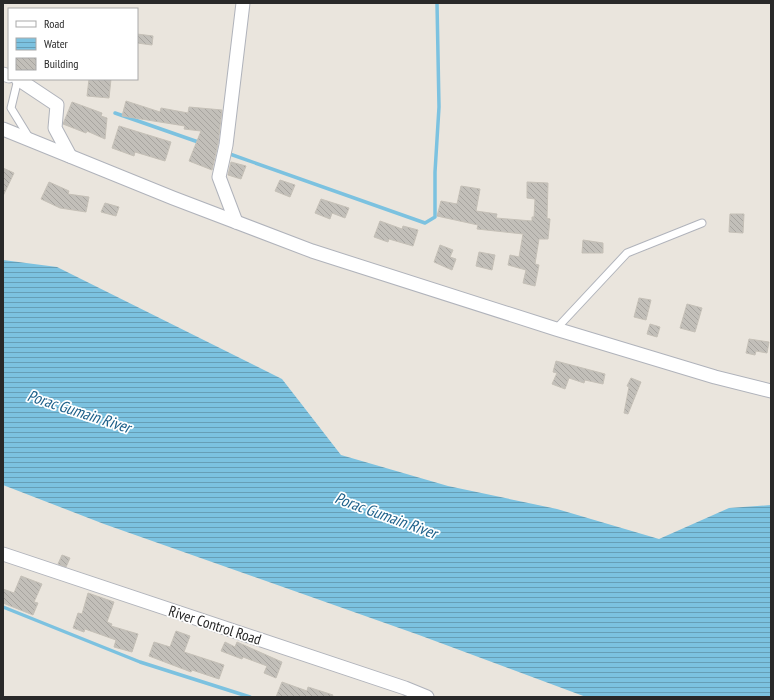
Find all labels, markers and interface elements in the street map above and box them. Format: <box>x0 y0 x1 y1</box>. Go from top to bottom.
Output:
legend <box>8 8 138 80</box>
text: Road <box>44 16 64 31</box>
text: Water <box>44 36 69 51</box>
text: Building <box>44 56 79 71</box>
water label: Porac Gumain River <box>25 385 136 438</box>
water label: Porac Gumain River <box>332 487 442 544</box>
street label: River Control Road <box>166 601 264 649</box>

